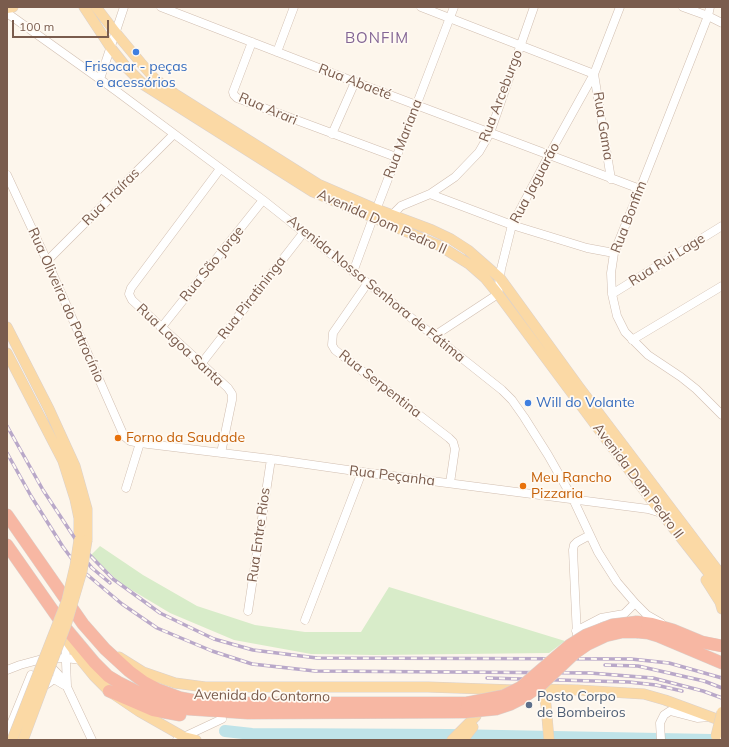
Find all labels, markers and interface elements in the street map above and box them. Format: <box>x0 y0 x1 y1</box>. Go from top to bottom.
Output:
scale bar <box>14 12 111 38</box>
text: 100 m <box>19 19 54 34</box>
district label: BONFIM <box>345 29 409 47</box>
marker: Frisocar - peças e acessórios <box>131 47 141 57</box>
street label: Rua Arceburgo <box>476 48 526 144</box>
place label: Frisocar - peças e acessórios <box>85 59 187 92</box>
street label: Rua Abaeté <box>316 60 394 104</box>
street label: Rua Arari <box>236 89 300 129</box>
street label: Rua Gama <box>589 91 617 161</box>
street label: Rua Mariana <box>380 97 426 181</box>
street label: Rua Jaguarão <box>507 140 563 226</box>
street label: Rua Traíras <box>79 165 143 229</box>
street label: Rua Bonfim <box>608 179 650 255</box>
street label: Avenida Dom Pedro II <box>315 186 449 258</box>
street label: Avenida Nossa Senhora de Fátima <box>284 212 468 366</box>
street label: Rua São Jorge <box>176 223 248 305</box>
street label: Rua Oliveira do Patrocínio <box>24 225 108 385</box>
street label: Rua Rui Lage <box>626 230 708 290</box>
street label: Rua Piratininga <box>214 253 290 343</box>
street label: Rua Lagoa Santa <box>133 300 227 390</box>
street label: Rua Serpentina <box>335 347 425 421</box>
place label: Will do Volante <box>536 395 635 411</box>
marker: Will do Volante <box>523 398 533 408</box>
street label: Avenida Dom Pedro II <box>589 420 687 542</box>
place label: Forno da Saudade <box>126 430 245 446</box>
marker: Forno da Saudade <box>113 433 123 443</box>
street label: Rua Peçanha <box>348 462 436 490</box>
place label: Meu Rancho Pizzaria <box>531 470 612 502</box>
marker: Meu Rancho Pizzaria <box>518 481 528 491</box>
street label: Rua Entre Rios <box>244 487 274 583</box>
street label: Avenida do Contorno <box>194 686 330 706</box>
place label: Posto Corpo de Bombeiros <box>537 689 626 722</box>
marker: Posto Corpo de Bombeiros <box>524 700 534 710</box>

